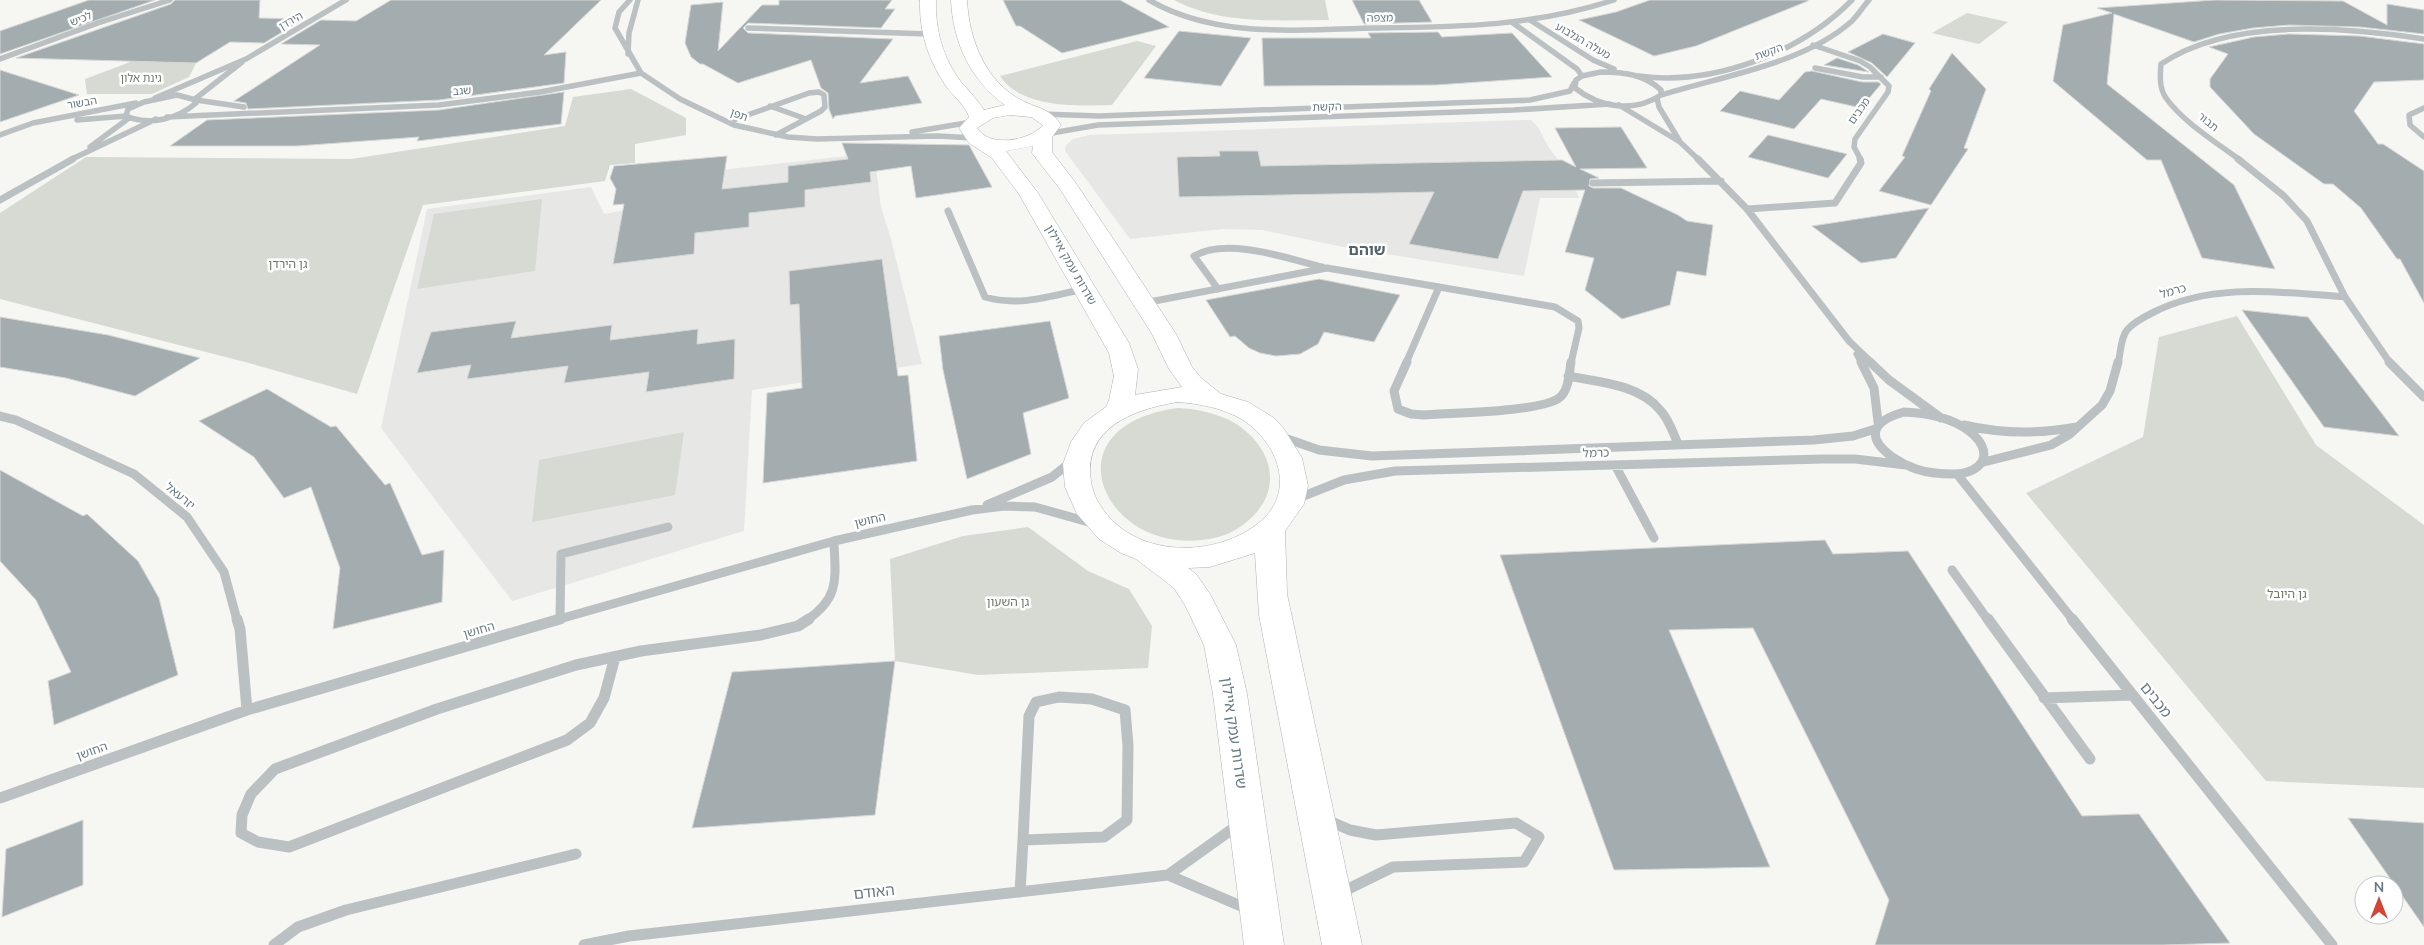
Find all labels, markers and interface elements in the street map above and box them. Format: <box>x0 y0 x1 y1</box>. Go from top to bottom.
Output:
street label: לכיש <box>68 8 94 30</box>
street label: הירדן <box>276 8 306 34</box>
street label: מצפה <box>1367 10 1393 26</box>
street label: מעלה הגלבוע <box>1553 19 1613 63</box>
street label: הקשת <box>1753 40 1785 64</box>
park label: גינת אלון <box>120 71 162 86</box>
street label: שגב <box>452 83 472 99</box>
street label: הבשור <box>66 93 98 113</box>
street label: מכבים <box>1844 95 1874 127</box>
street label: הקשת <box>1312 99 1342 115</box>
street label: תפן <box>728 105 750 125</box>
street label: תבור <box>2194 109 2222 135</box>
street label: שדרות עמק איילון <box>1042 222 1100 308</box>
district label: שוהם <box>1348 240 1386 260</box>
park label: גן הירדן <box>268 256 308 272</box>
street label: כרמל <box>2158 280 2188 302</box>
street label: כרמל <box>1582 445 1610 461</box>
street label: יזרעאל <box>162 479 198 513</box>
street label: החושן <box>853 509 887 531</box>
park label: גן היובל <box>2267 586 2307 602</box>
park label: גן השעון <box>987 594 1030 610</box>
street label: החושן <box>462 618 496 642</box>
street label: שדרות עמק איילון <box>1216 676 1252 790</box>
street label: מכבים <box>2136 678 2176 722</box>
street label: החושן <box>74 738 110 764</box>
north arrow <box>2354 875 2404 925</box>
text: N <box>2374 878 2384 897</box>
street label: האודם <box>852 880 896 904</box>

